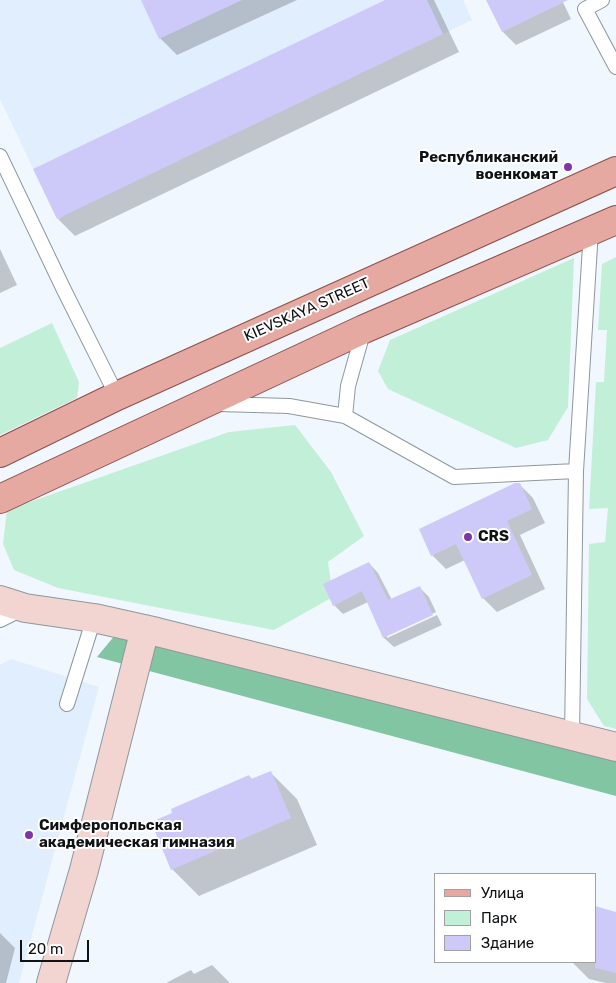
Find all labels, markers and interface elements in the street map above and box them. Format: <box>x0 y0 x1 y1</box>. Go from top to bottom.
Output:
place label: Республиканский военкомат <box>419 149 558 184</box>
marker: Республиканский военкомат <box>562 161 574 173</box>
street label: KIEVSKAYA STREET <box>241 274 373 346</box>
place label: CRS <box>478 528 509 546</box>
marker: CRS <box>462 531 474 543</box>
place label: Симферопольская академическая гимназия <box>39 817 235 852</box>
marker: Симферопольская академическая гимназия <box>23 829 35 841</box>
legend <box>434 873 596 963</box>
text: Улица <box>481 884 524 902</box>
text: Парк <box>481 909 517 927</box>
scale bar <box>22 930 91 962</box>
text: Здание <box>481 934 534 952</box>
text: 20 m <box>28 940 63 958</box>

